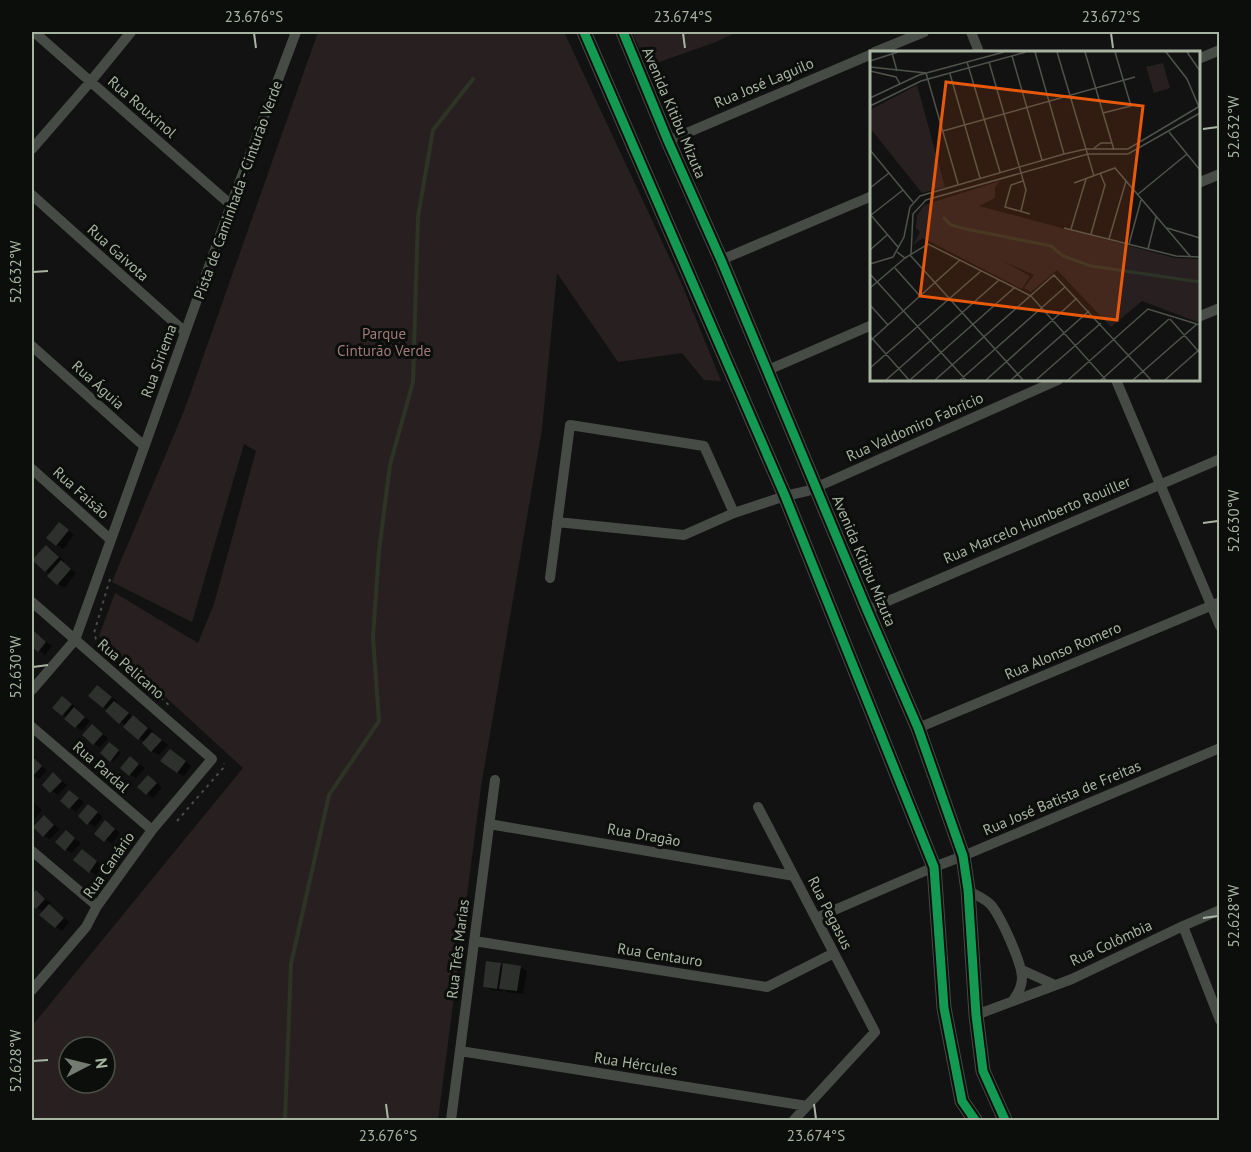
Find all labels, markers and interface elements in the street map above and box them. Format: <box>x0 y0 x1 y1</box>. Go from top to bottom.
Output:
text: 23.676°S <box>225 7 283 26</box>
text: 23.674°S <box>654 7 712 26</box>
text: 23.672°S <box>1082 7 1140 26</box>
street label: Avenida Kitibu Mizuta <box>638 44 711 181</box>
inset map <box>870 51 1200 381</box>
street label: Rua José Laguilo <box>711 53 816 112</box>
street label: Rua Rouxinol <box>104 72 181 142</box>
street label: Pista de Caminhada - Cinturão Verde <box>189 78 286 302</box>
text: 52.632°W <box>1224 95 1243 158</box>
street label: Rua Gaivota <box>84 220 153 285</box>
text: 52.632°W <box>6 240 25 303</box>
street label: Rua Siriema <box>136 322 181 400</box>
park label: Parque Cinturão Verde <box>337 324 431 360</box>
street label: Rua Águia <box>68 356 128 413</box>
street label: Rua Valdomiro Fabrício <box>843 388 986 465</box>
street label: Rua Faisão <box>49 462 113 523</box>
street label: Rua Marcelo Humberto Rouiller <box>940 471 1133 568</box>
text: 52.630°W <box>1224 489 1243 552</box>
street label: Avenida Kitibu Mizuta <box>828 492 901 629</box>
street label: Rua Alonso Romero <box>1002 617 1124 684</box>
street label: Rua Pelicano <box>94 634 169 703</box>
text: 52.630°W <box>6 635 25 698</box>
street label: Rua Pardal <box>69 737 134 797</box>
street label: Rua José Batista de Freitas <box>980 756 1144 839</box>
street label: Rua Dragão <box>606 819 682 850</box>
street label: Rua Canário <box>79 828 138 902</box>
street label: Rua Pegasus <box>804 873 857 953</box>
text: 52.628°W <box>1224 884 1243 947</box>
street label: Rua Três Marias <box>442 898 473 1000</box>
street label: Rua Colômbia <box>1067 915 1155 970</box>
street label: Rua Centauro <box>616 938 704 971</box>
text: 52.628°W <box>6 1029 25 1092</box>
north arrow <box>57 1035 117 1095</box>
street label: Rua Hércules <box>593 1048 679 1079</box>
text: N <box>91 1057 112 1070</box>
text: 23.676°S <box>359 1126 417 1145</box>
text: 23.674°S <box>787 1126 845 1145</box>

